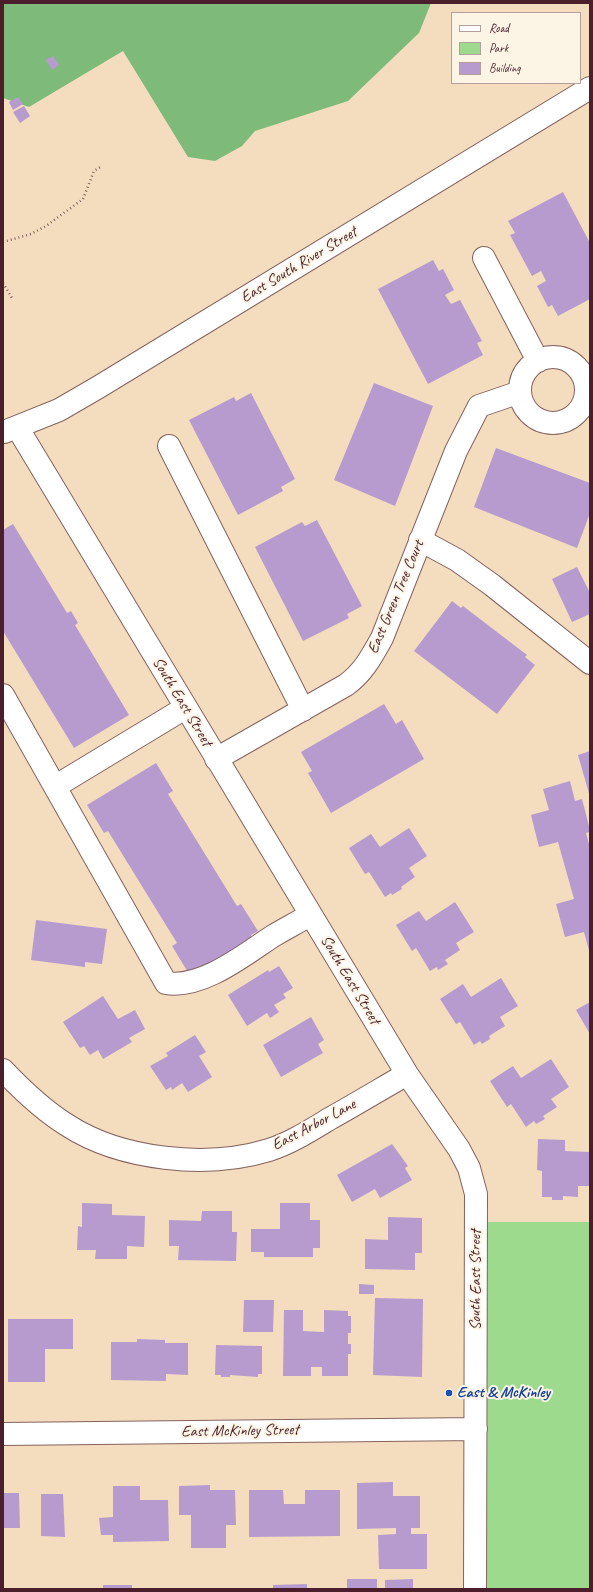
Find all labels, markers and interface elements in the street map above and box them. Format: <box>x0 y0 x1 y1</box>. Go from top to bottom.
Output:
legend <box>451 12 581 84</box>
text: Road <box>489 20 509 36</box>
text: Park <box>489 40 508 56</box>
text: Building <box>489 60 521 76</box>
street label: East South River Street <box>237 223 361 307</box>
street label: East Green Tree Court <box>363 537 429 657</box>
street label: South East Street <box>148 654 216 750</box>
street label: South East Street <box>316 932 384 1028</box>
street label: East Arbor Lane <box>269 1095 359 1155</box>
street label: South East Street <box>466 1230 486 1330</box>
place label: East & McKinley <box>457 1383 550 1403</box>
marker: East & McKinley <box>444 1388 454 1398</box>
street label: East McKinley Street <box>181 1420 299 1442</box>

